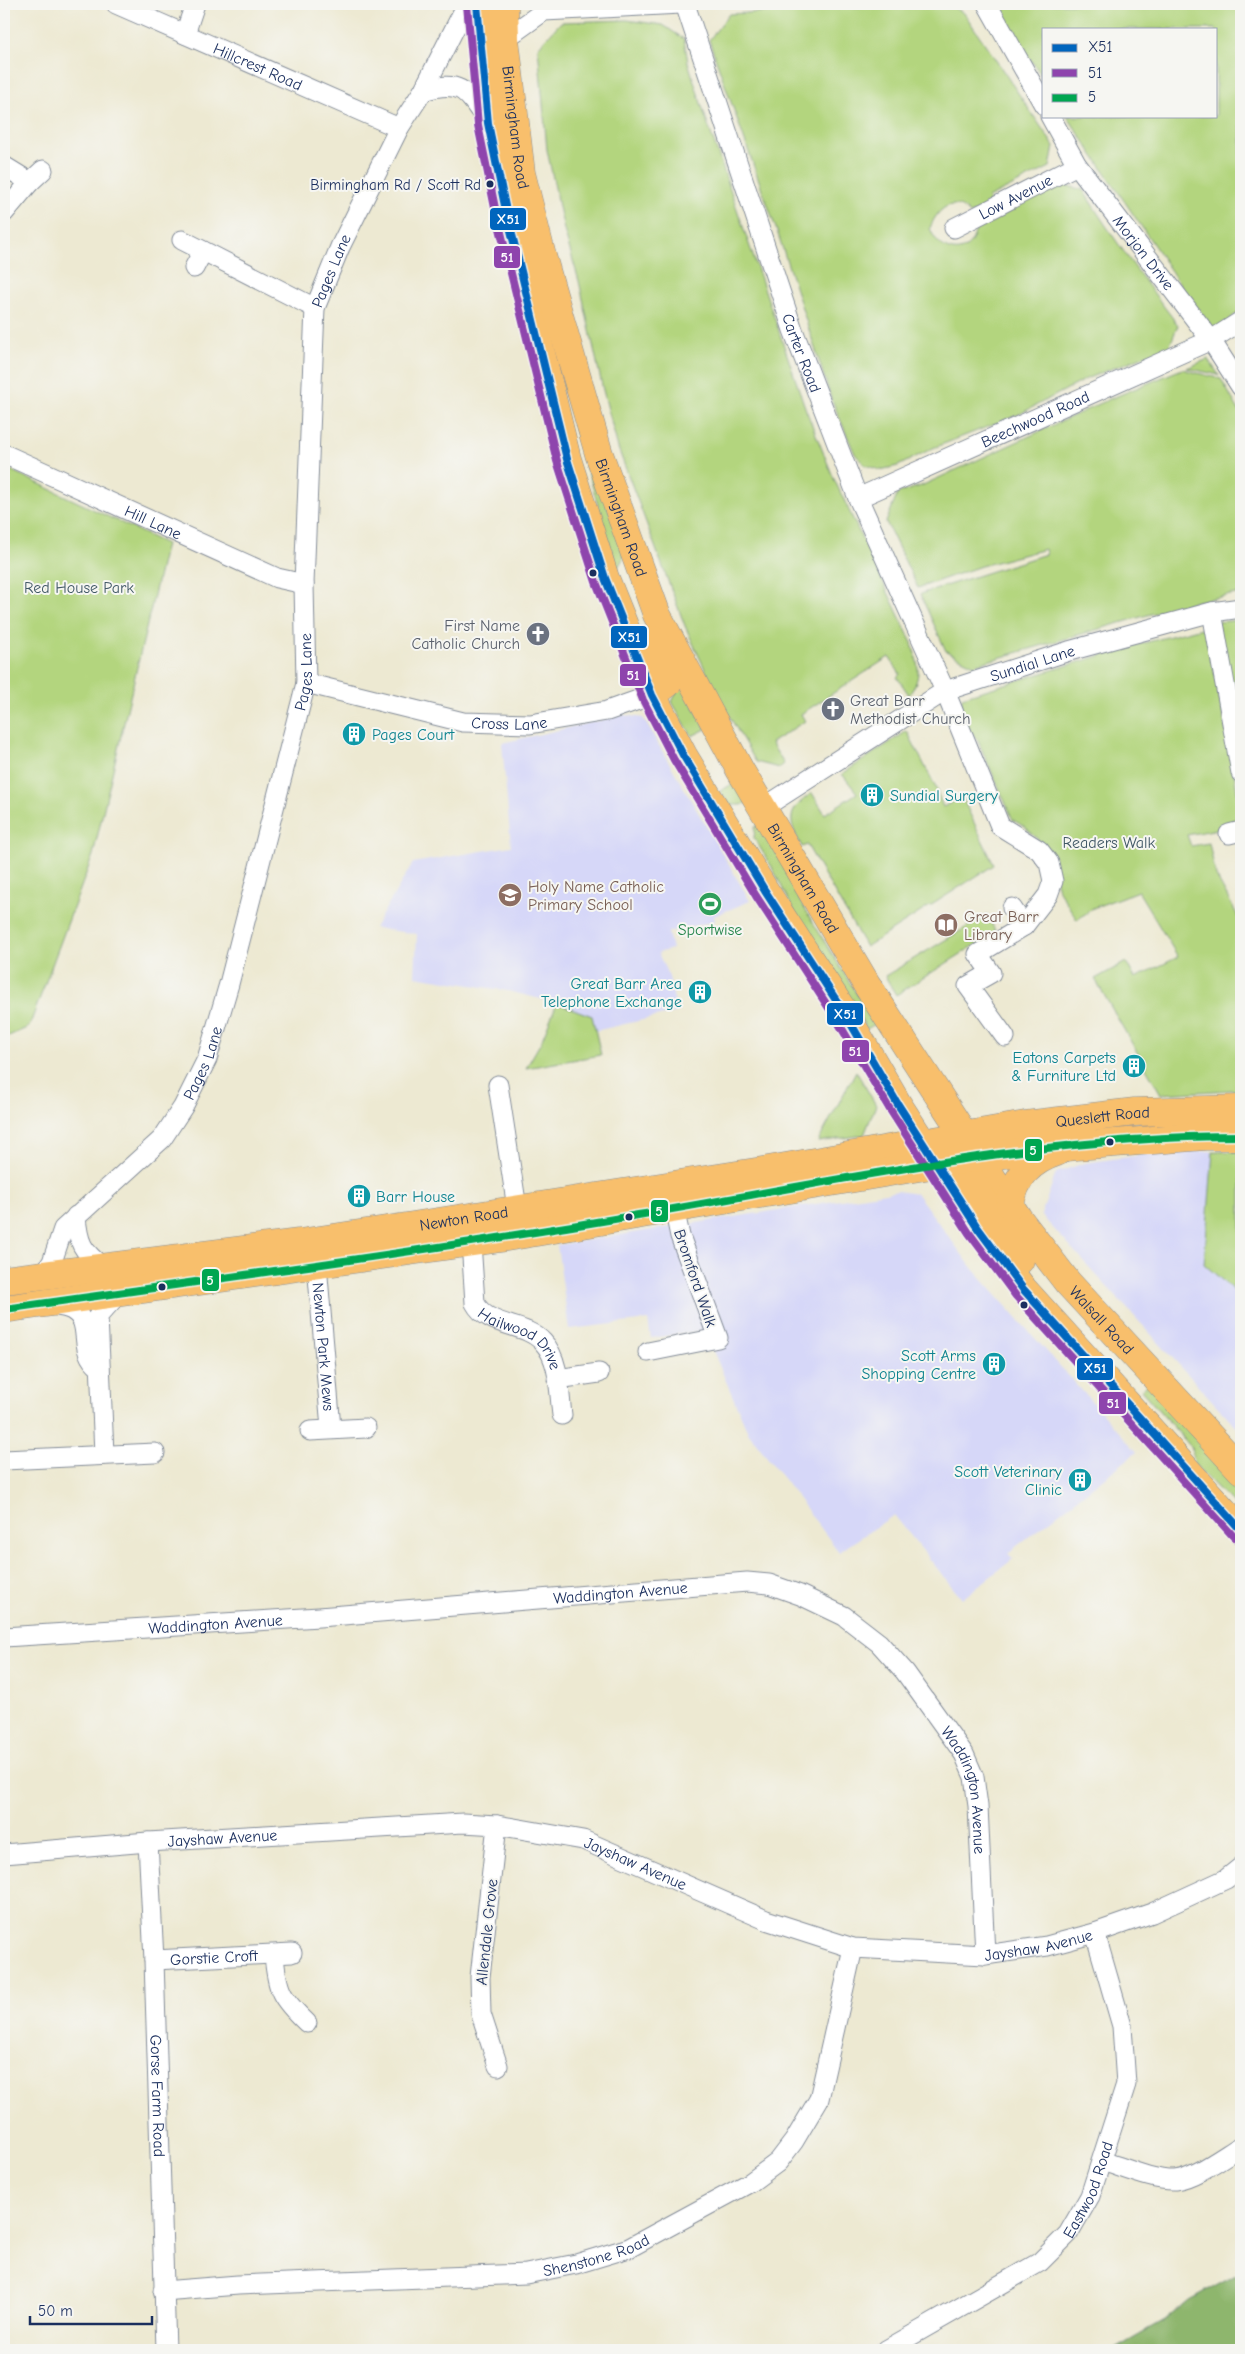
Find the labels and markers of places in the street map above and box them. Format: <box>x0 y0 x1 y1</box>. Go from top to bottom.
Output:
place label: Birmingham Rd / Scott Rd <box>310 176 481 194</box>
marker: Birmingham Rd / Scott Rd <box>485 179 495 189</box>
unlabelled marker <box>588 568 598 578</box>
place label: First Name Catholic Church <box>411 617 520 653</box>
church icon: First Name Catholic Church <box>525 621 551 647</box>
place label: Great Barr Methodist Church <box>850 692 970 728</box>
church icon: Great Barr Methodist Church <box>820 696 846 722</box>
building icon: Pages Court <box>341 721 367 747</box>
place label: Pages Court <box>372 726 455 744</box>
building icon: Sundial Surgery <box>859 782 885 808</box>
place label: Sundial Surgery <box>890 787 999 805</box>
place label: Holy Name Catholic Primary School <box>528 878 664 914</box>
school or university icon: Holy Name Catholic Primary School <box>497 882 523 908</box>
sports icon: Sportwise <box>697 891 723 917</box>
place label: Great Barr Library <box>964 908 1039 944</box>
library icon: Great Barr Library <box>933 912 959 938</box>
place label: Sportwise <box>678 921 742 939</box>
place label: Great Barr Area Telephone Exchange <box>541 975 682 1011</box>
building icon: Great Barr Area Telephone Exchange <box>687 979 713 1005</box>
place label: Eatons Carpets & Furniture Ltd <box>1011 1049 1116 1085</box>
building icon: Eatons Carpets & Furniture Ltd <box>1121 1053 1147 1079</box>
unlabelled marker <box>1105 1137 1115 1147</box>
building icon: Barr House <box>346 1183 372 1209</box>
place label: Barr House <box>376 1188 455 1206</box>
unlabelled marker <box>624 1212 634 1222</box>
unlabelled marker <box>157 1282 167 1292</box>
unlabelled marker <box>1019 1300 1029 1310</box>
place label: Scott Arms Shopping Centre <box>862 1347 976 1383</box>
building icon: Scott Arms Shopping Centre <box>981 1351 1007 1377</box>
place label: Scott Veterinary Clinic <box>954 1463 1063 1499</box>
building icon: Scott Veterinary Clinic <box>1067 1467 1093 1493</box>

